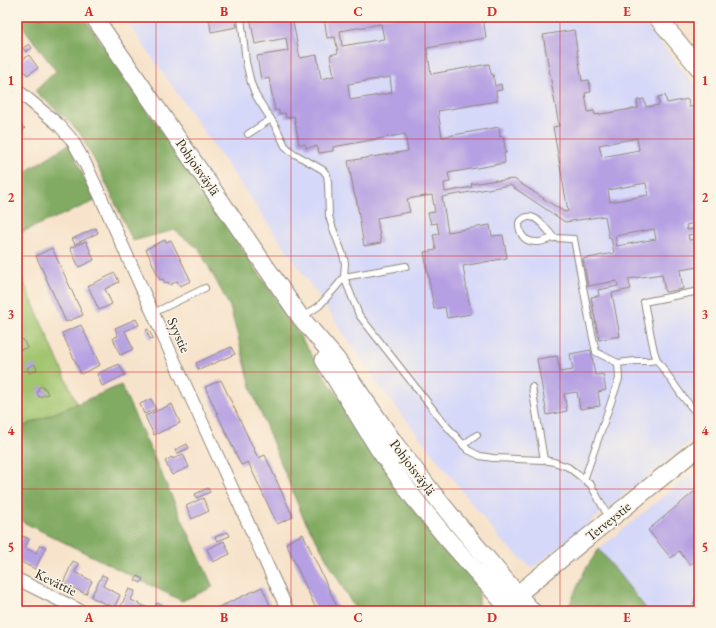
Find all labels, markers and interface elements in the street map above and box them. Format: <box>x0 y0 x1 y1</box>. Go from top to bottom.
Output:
text: A <box>83 3 94 20</box>
text: B <box>220 3 228 20</box>
text: C <box>353 3 363 20</box>
text: D <box>487 3 497 20</box>
text: E <box>623 3 631 20</box>
text: 1 <box>8 72 15 89</box>
text: 1 <box>702 72 709 89</box>
street label: Pohjoisväylä <box>172 135 224 199</box>
text: 2 <box>8 189 15 206</box>
text: 2 <box>702 189 709 206</box>
text: 3 <box>8 306 15 323</box>
text: 3 <box>702 306 709 323</box>
street label: Syystie <box>163 315 195 356</box>
text: 4 <box>8 422 15 439</box>
text: 4 <box>702 422 709 439</box>
street label: Pohjoisväylä <box>386 435 440 499</box>
street label: Terveystie <box>582 497 635 545</box>
text: 5 <box>8 539 14 556</box>
text: 5 <box>702 539 708 556</box>
street label: Kevättie <box>32 564 80 600</box>
text: A <box>83 609 94 626</box>
text: B <box>220 609 228 626</box>
text: C <box>353 609 363 626</box>
text: D <box>487 609 497 626</box>
text: E <box>623 609 631 626</box>

